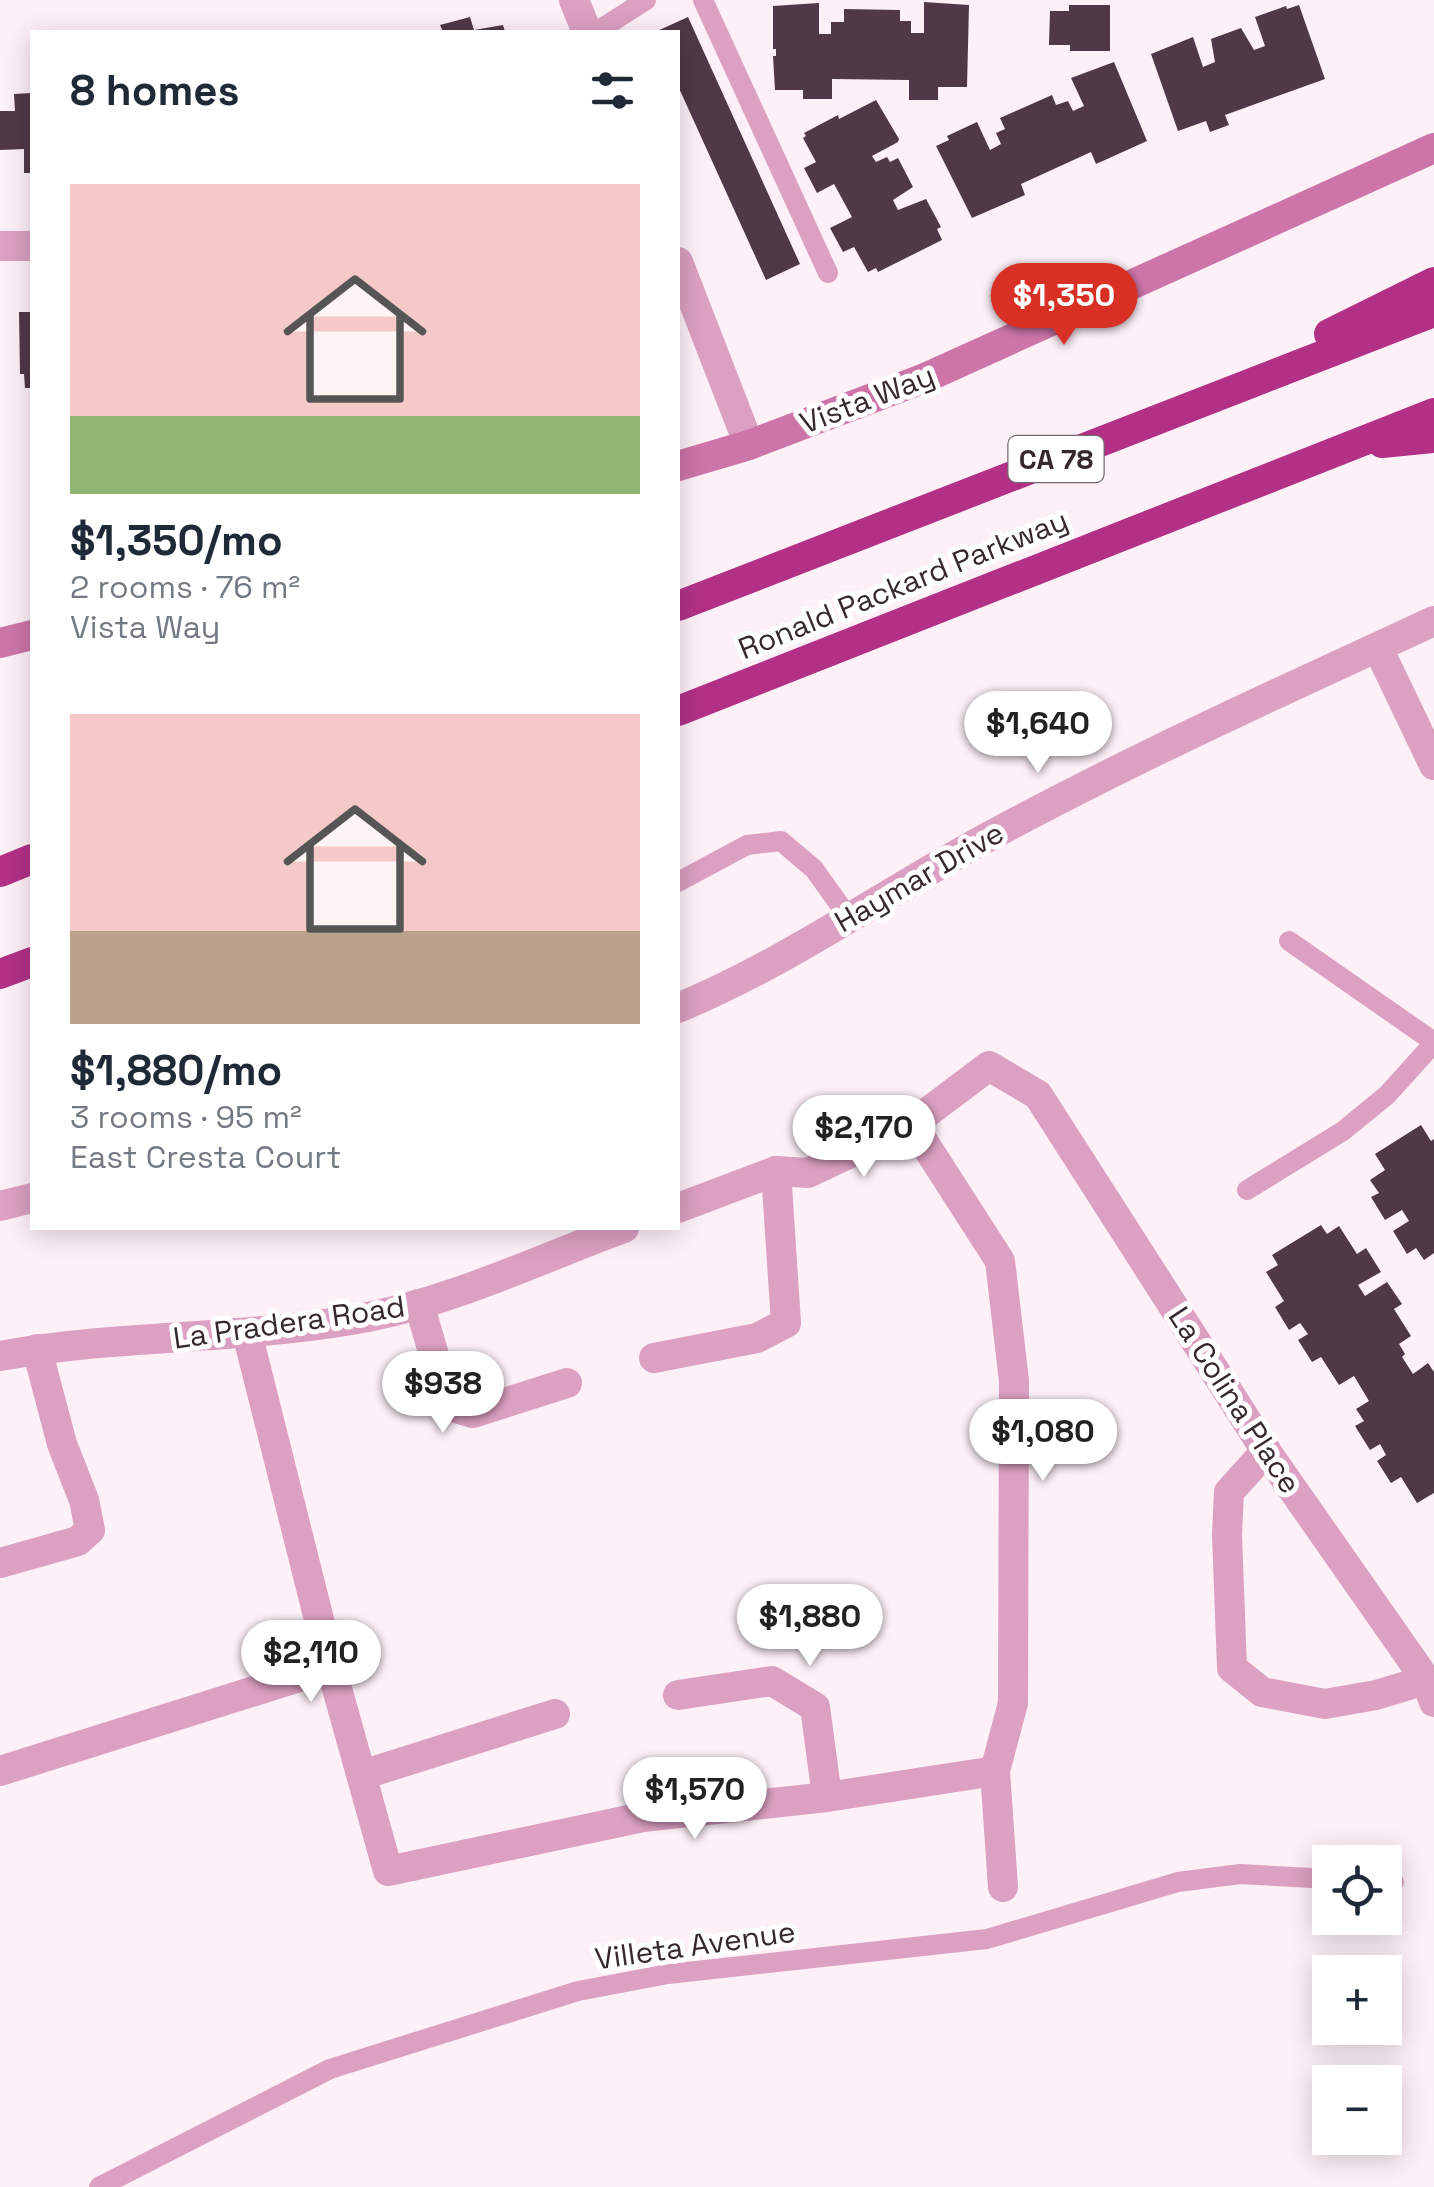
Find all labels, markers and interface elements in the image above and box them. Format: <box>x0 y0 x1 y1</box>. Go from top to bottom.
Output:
icon: filters <box>585 63 640 118</box>
text: 8 homes <box>70 64 240 117</box>
icon: home <box>265 249 445 429</box>
pin: $1,350 <box>983 263 1145 348</box>
text: $1,350 <box>1013 275 1115 315</box>
street label: Vista Way <box>794 356 940 442</box>
road number: CA 78 <box>1008 436 1104 482</box>
street label: Ronald Packard Parkway <box>732 500 1074 668</box>
text: $1,350/mo <box>70 514 283 567</box>
text: 2 rooms · 76 m² <box>70 567 300 607</box>
text: Vista Way <box>70 607 220 647</box>
pin: $1,640 <box>957 691 1119 776</box>
text: $1,640 <box>986 703 1090 743</box>
icon: home <box>265 779 445 959</box>
street label: Haymar Drive <box>827 813 1011 941</box>
text: $1,880/mo <box>70 1044 282 1097</box>
pin: $2,170 <box>783 1095 945 1180</box>
text: 3 rooms · 95 m² <box>70 1097 302 1137</box>
text: $2,170 <box>815 1107 913 1147</box>
text: East Cresta Court <box>70 1137 341 1177</box>
street label: La Pradera Road <box>171 1286 407 1358</box>
street label: La Colina Place <box>1160 1299 1310 1501</box>
pin: $938 <box>384 1351 502 1436</box>
text: $938 <box>404 1363 482 1403</box>
pin: $1,080 <box>962 1399 1124 1484</box>
text: $1,080 <box>991 1411 1095 1451</box>
pin: $1,880 <box>729 1584 891 1669</box>
text: $1,880 <box>759 1596 861 1636</box>
pin: $2,110 <box>230 1620 392 1705</box>
text: $2,110 <box>263 1632 359 1672</box>
pin: $1,570 <box>614 1757 776 1842</box>
text: $1,570 <box>645 1769 745 1809</box>
map controls <box>1312 1845 1402 2155</box>
button: locate <box>1312 1845 1402 1935</box>
street label: Villeta Avenue <box>592 1912 798 1978</box>
button: + <box>1312 1955 1402 2045</box>
button: − <box>1312 2065 1402 2155</box>

